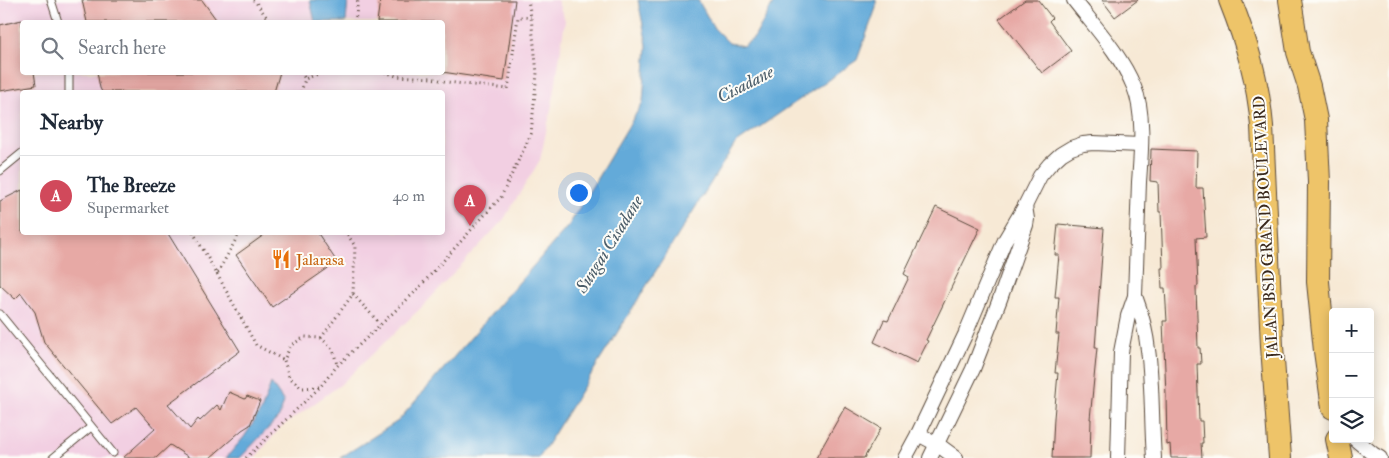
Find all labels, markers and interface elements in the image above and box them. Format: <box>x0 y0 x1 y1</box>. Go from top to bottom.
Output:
search box <box>20 20 445 75</box>
icon: search <box>38 34 66 62</box>
text: Search here <box>78 36 166 60</box>
water label: Cisadane <box>713 60 778 108</box>
street label: JALAN BSD GRAND BOULEVARD <box>1249 95 1284 360</box>
text: Nearby <box>40 109 103 136</box>
text: The Breeze <box>87 174 175 198</box>
your location <box>566 180 592 206</box>
pin: A <box>454 185 486 226</box>
text: A <box>51 186 61 206</box>
text: 40 m <box>392 186 425 206</box>
water label: Sungai Cisadane <box>570 190 649 298</box>
text: Supermarket <box>87 198 169 218</box>
restaurant icon: Jalarasa <box>270 248 292 270</box>
place label: Jalarasa <box>295 250 344 271</box>
map controls <box>1329 308 1374 443</box>
button: + <box>1329 308 1374 353</box>
button: − <box>1329 353 1374 398</box>
button: layers <box>1329 398 1374 443</box>

